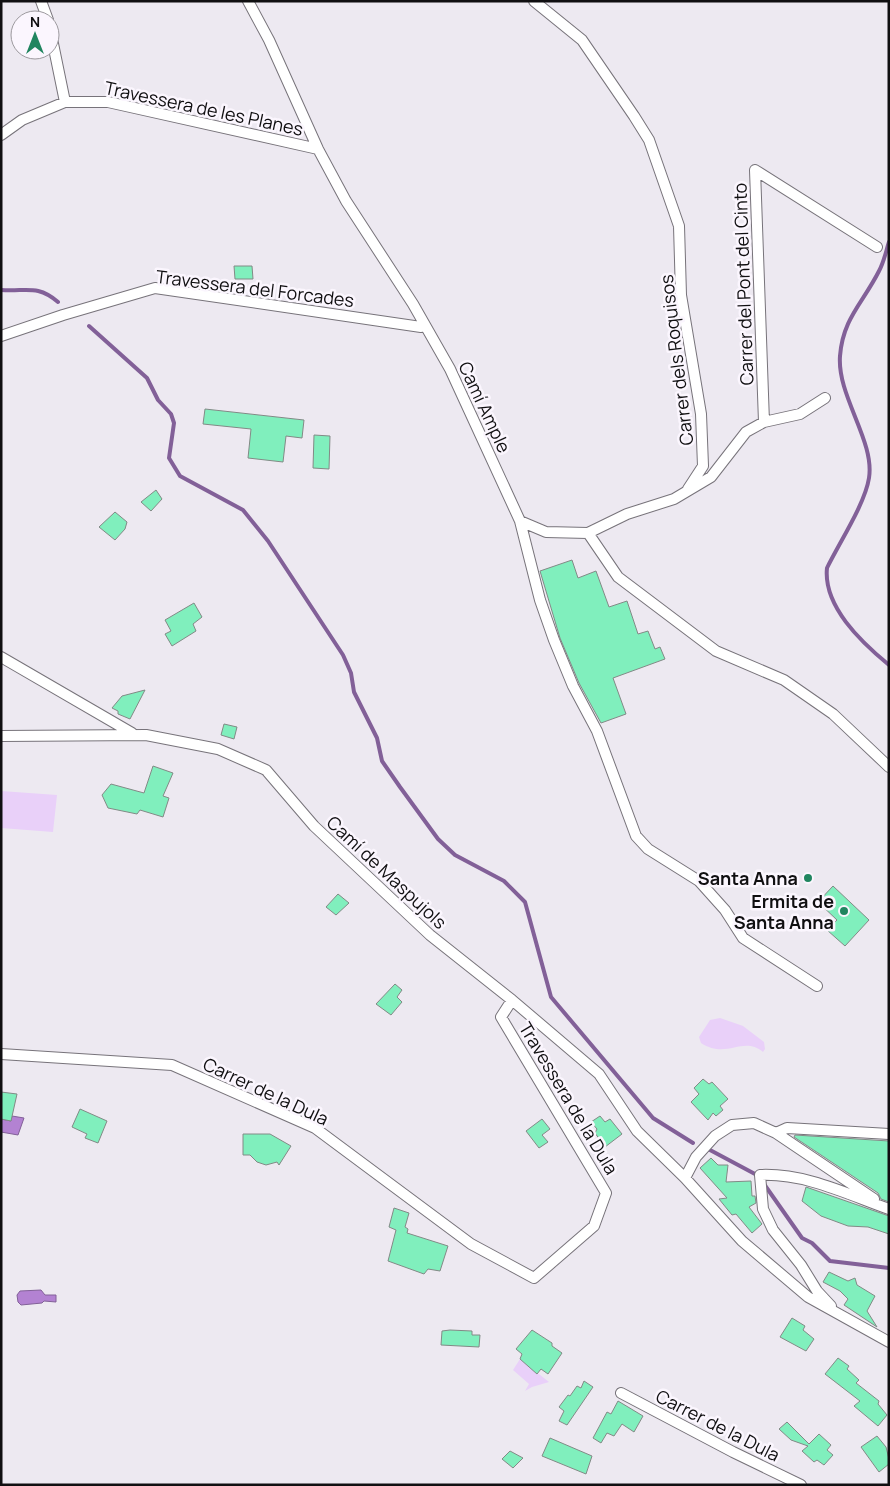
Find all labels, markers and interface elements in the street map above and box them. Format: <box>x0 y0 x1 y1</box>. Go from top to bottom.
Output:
north arrow <box>10 10 60 60</box>
text: N <box>30 12 40 31</box>
street label: Travessera de les Planes <box>103 75 305 141</box>
street label: Carrer del Pont del Cinto <box>727 182 759 386</box>
street label: Travessera del Forcades <box>155 264 355 312</box>
street label: Carrer dels Roquisos <box>654 273 698 447</box>
street label: Camí Ample <box>453 358 517 456</box>
street label: Camí de Maspujols <box>322 810 452 934</box>
place label: Santa Anna <box>698 866 798 890</box>
marker: Santa Anna <box>802 872 814 884</box>
place label: Ermita de Santa Anna <box>734 889 834 934</box>
marker: Ermita de Santa Anna <box>838 905 850 917</box>
street label: Travessera de la Dula <box>514 1017 624 1179</box>
street label: Carrer de la Dula <box>199 1051 333 1131</box>
street label: Carrer de la Dula <box>652 1383 784 1467</box>

